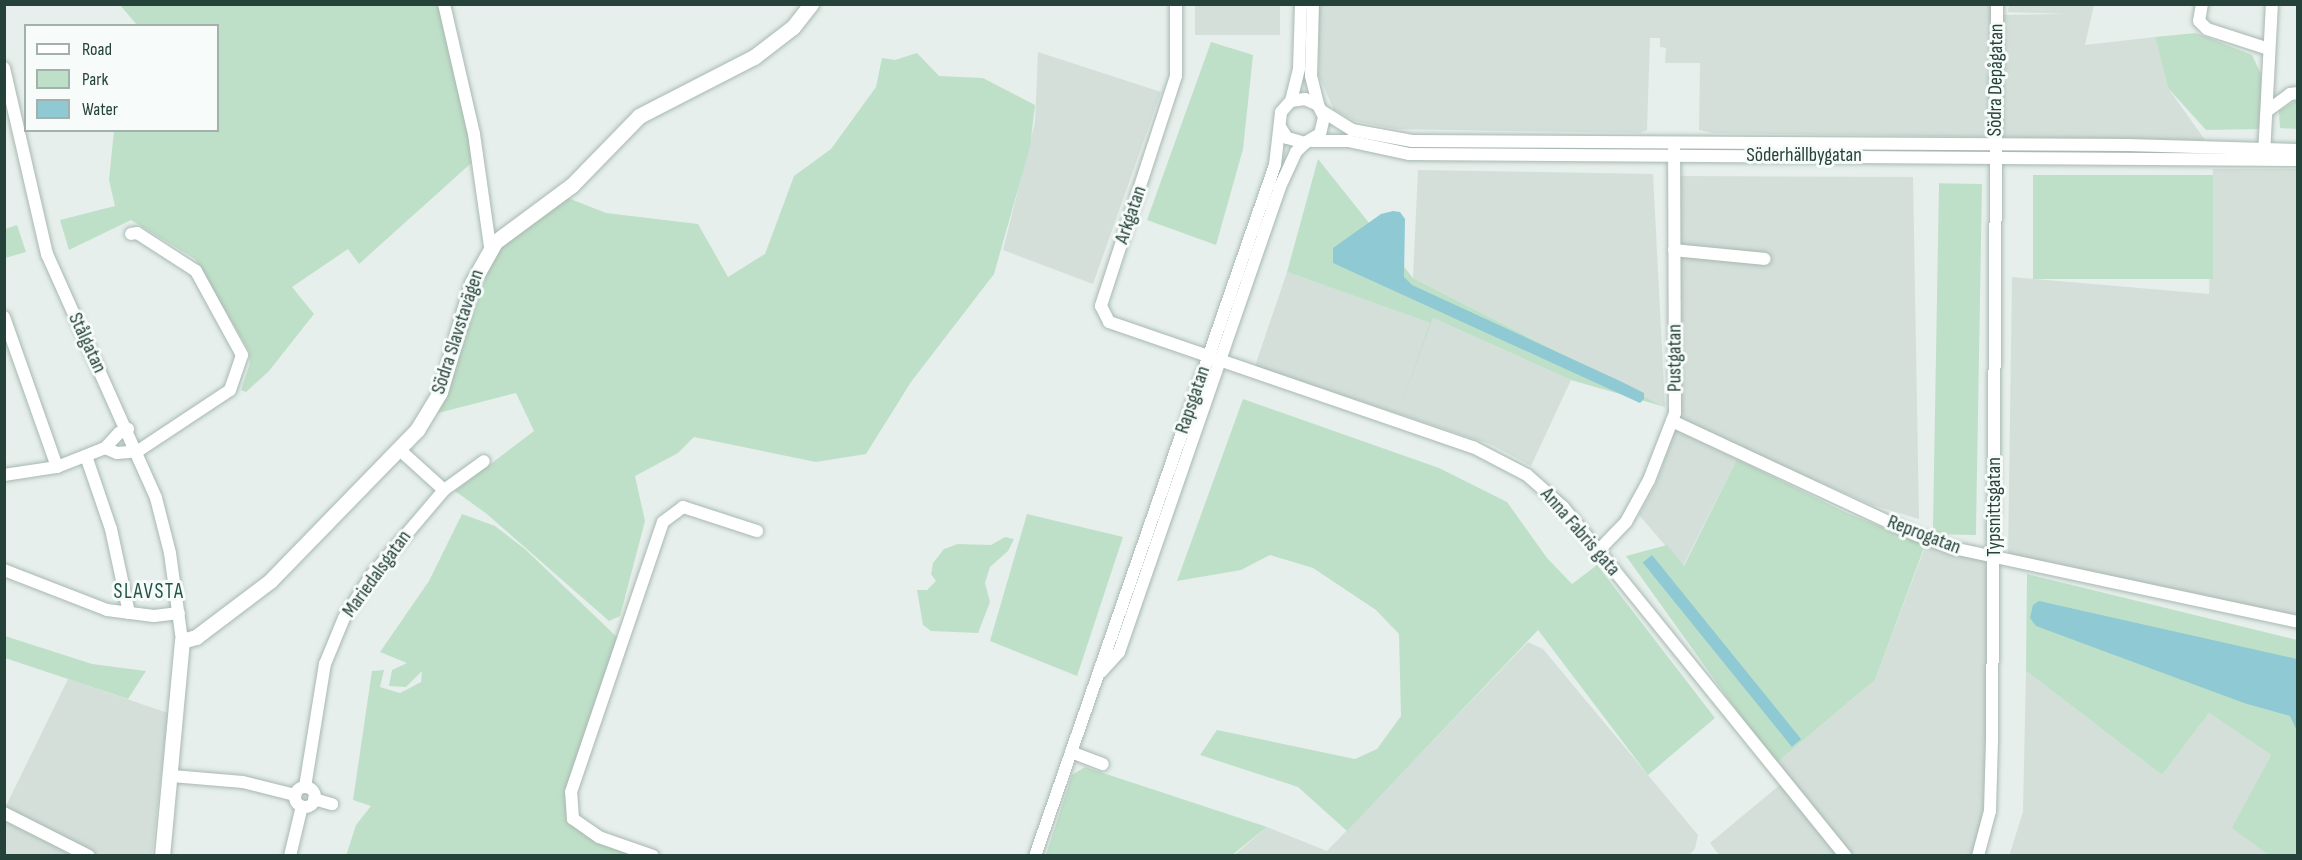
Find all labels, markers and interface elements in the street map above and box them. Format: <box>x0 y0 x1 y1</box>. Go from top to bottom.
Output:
street label: Södra Depågatan <box>1983 23 2009 137</box>
legend <box>24 24 219 132</box>
text: Road <box>82 39 112 60</box>
text: Park <box>82 69 108 90</box>
text: Water <box>82 99 118 120</box>
street label: Söderhällbygatan <box>1746 143 1862 167</box>
street label: Arkgatan <box>1110 183 1152 247</box>
street label: Södra Slavstavägen <box>427 267 489 397</box>
street label: Stålgatan <box>63 309 111 377</box>
street label: Pustgatan <box>1663 324 1687 392</box>
street label: Rapsgatan <box>1170 363 1216 437</box>
street label: Typsnittsgatan <box>1982 457 2006 557</box>
street label: Anna Fabris gata <box>1535 483 1625 581</box>
street label: Reprogatan <box>1884 510 1964 560</box>
street label: Mariedalsgatan <box>337 526 417 622</box>
district label: SLAVSTA <box>114 579 184 605</box>

